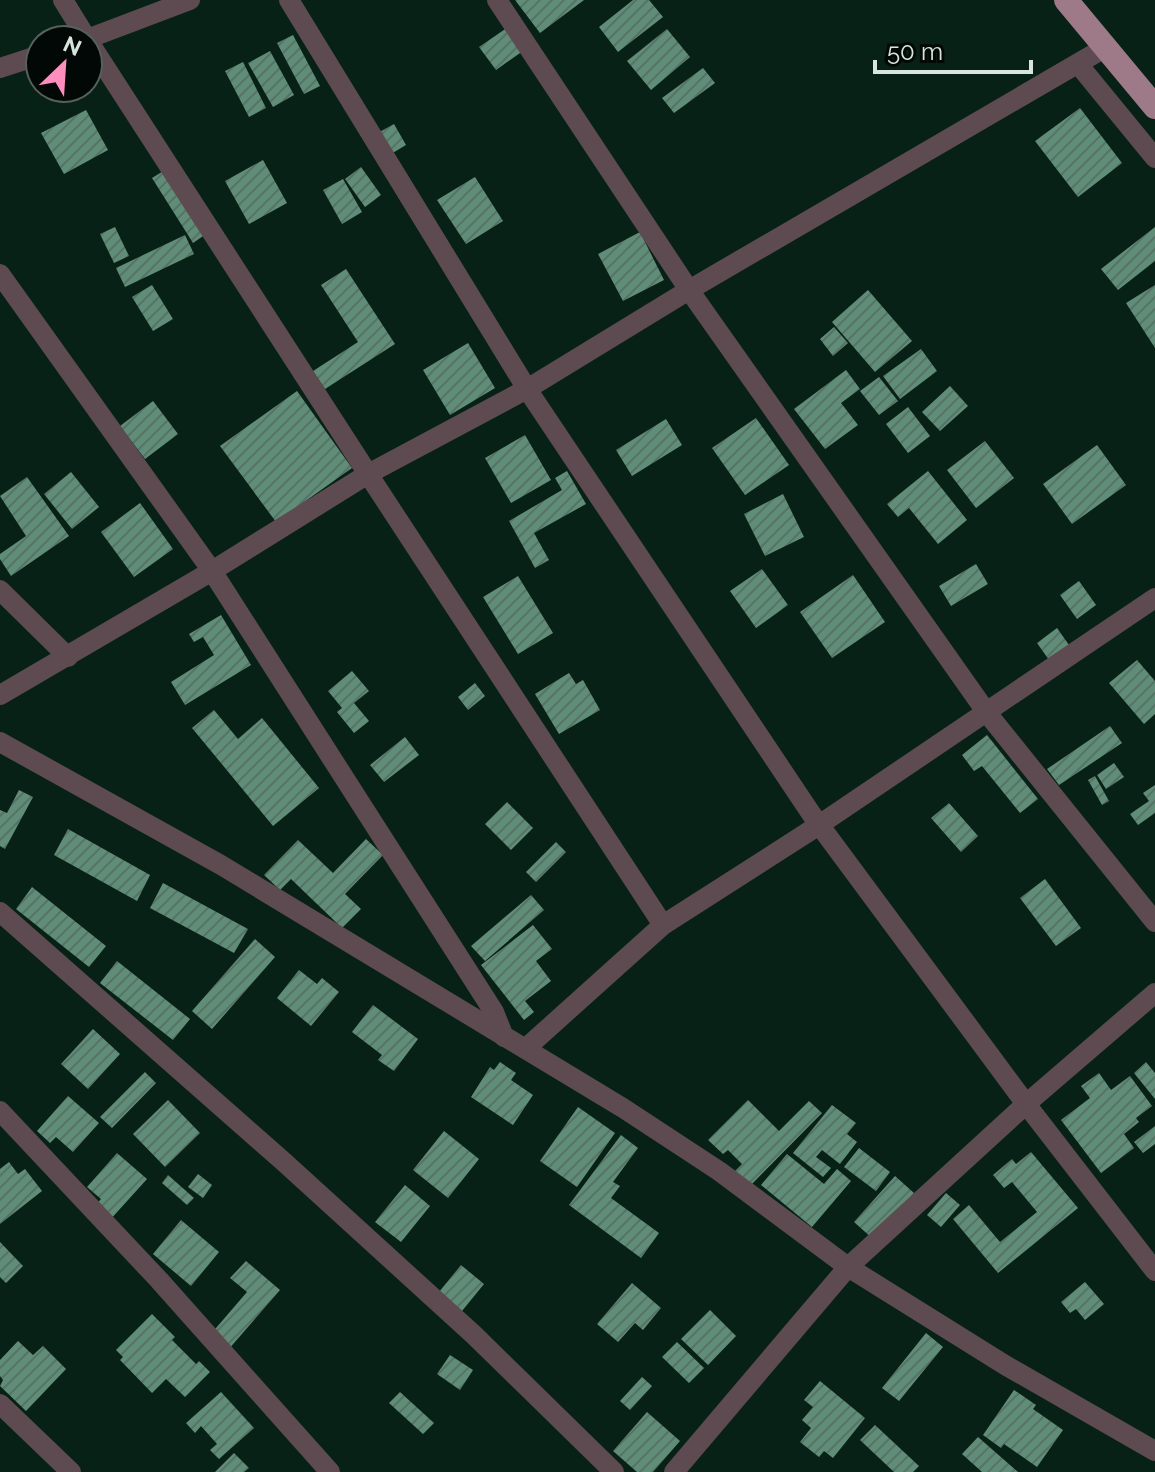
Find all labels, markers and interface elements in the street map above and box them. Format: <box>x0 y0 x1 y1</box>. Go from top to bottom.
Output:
north arrow <box>24 24 104 104</box>
scale bar <box>875 24 1031 74</box>
text: N <box>59 31 86 61</box>
text: 50 m <box>887 37 943 66</box>

